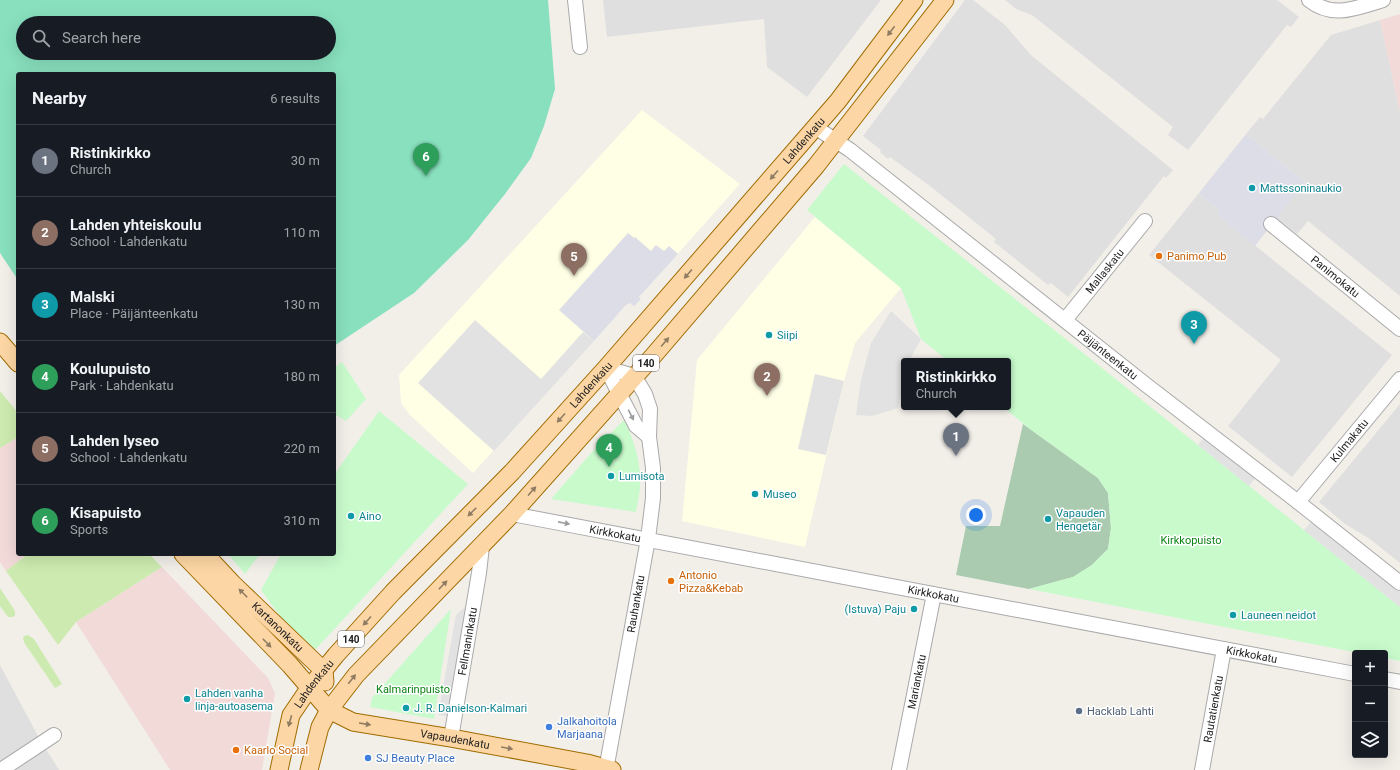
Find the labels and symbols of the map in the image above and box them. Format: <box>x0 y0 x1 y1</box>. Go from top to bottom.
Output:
one-way arrow <box>887 26 895 36</box>
street label: Lahdenkatu <box>780 115 827 166</box>
pin: 6 <box>413 143 439 176</box>
one-way arrow <box>769 170 778 181</box>
place label: Mattssoninaukio <box>1260 182 1342 195</box>
marker: Mattssoninaukio <box>1247 183 1257 193</box>
pin: 5 <box>561 243 587 276</box>
street label: Mallaskatu <box>1083 246 1127 296</box>
place label: Panimo Pub <box>1167 250 1226 263</box>
marker: Panimo Pub <box>1154 251 1164 261</box>
street label: Panimokatu <box>1308 253 1362 300</box>
one-way arrow <box>684 268 693 279</box>
pin: 3 <box>1181 311 1207 344</box>
street label: Päijänteenkatu <box>1075 327 1140 382</box>
place label: Siipi <box>777 329 798 342</box>
marker: Siipi <box>764 330 774 340</box>
one-way arrow <box>661 336 670 347</box>
road number: 140 <box>633 355 659 371</box>
street label: Lahdenkatu <box>567 359 615 410</box>
pin: 2 <box>754 363 780 396</box>
one-way arrow <box>628 410 634 421</box>
one-way arrow <box>556 413 566 423</box>
street label: Kulmakatu <box>1327 416 1371 465</box>
pin: 1 <box>943 423 969 456</box>
pin: 4 <box>596 434 622 467</box>
place label: Lumisota <box>619 470 665 483</box>
marker: Lumisota <box>606 471 616 481</box>
one-way arrow <box>527 486 537 496</box>
place label: Museo <box>763 488 796 501</box>
marker: Museo <box>750 489 760 499</box>
your location <box>966 505 986 525</box>
one-way arrow <box>467 507 477 517</box>
place label: Vapauden Hengetär <box>1056 507 1105 533</box>
place label: Aino <box>359 510 381 523</box>
marker: Aino <box>346 511 356 521</box>
marker: Vapauden Hengetär <box>1043 514 1053 524</box>
one-way arrow <box>558 520 570 526</box>
street label: Kirkkokatu <box>588 522 642 545</box>
park label: Kirkkopuisto <box>1160 534 1222 547</box>
place label: Antonio Pizza&Kebab <box>679 569 743 595</box>
street label: Rauhankatu <box>625 574 647 634</box>
marker: Antonio Pizza&Kebab <box>666 576 676 586</box>
one-way arrow <box>438 580 448 590</box>
street label: Kirkkokatu <box>907 583 960 605</box>
one-way arrow <box>238 588 248 598</box>
street label: Kartanonkatu <box>249 599 306 654</box>
place label: (Istuva) Paju <box>845 603 906 616</box>
marker: (Istuva) Paju <box>909 604 919 614</box>
street label: Fellmaninkatu <box>455 606 480 676</box>
place label: Launeen neidot <box>1241 609 1317 622</box>
marker: Launeen neidot <box>1228 610 1238 620</box>
one-way arrow <box>362 616 371 627</box>
road number: 140 <box>338 631 364 647</box>
one-way arrow <box>263 638 272 648</box>
street label: Kirkkokatu <box>1225 643 1279 666</box>
street label: Mariankatu <box>905 653 928 710</box>
street label: Lahdenkatu <box>291 657 336 710</box>
one-way arrow <box>348 673 357 684</box>
street label: Rautatienkatu <box>1201 674 1226 744</box>
park label: Kalmarinpuisto <box>376 683 450 696</box>
place label: Lahden vanha linja-autoasema <box>195 687 273 713</box>
marker: Lahden vanha linja-autoasema <box>182 694 192 704</box>
place label: J. R. Danielson-Kalmari <box>414 702 527 715</box>
marker: J. R. Danielson-Kalmari <box>401 703 411 713</box>
place label: Hacklab Lahti <box>1087 705 1154 718</box>
marker: Hacklab Lahti <box>1074 706 1084 716</box>
one-way arrow <box>287 715 293 727</box>
place label: Jalkahoitola Marjaana <box>557 715 617 741</box>
one-way arrow <box>359 721 371 727</box>
marker: Jalkahoitola Marjaana <box>544 722 554 732</box>
street label: Vapaudenkatu <box>419 727 491 752</box>
place label: Kaarlo Social <box>244 744 308 757</box>
marker: Kaarlo Social <box>231 745 241 755</box>
one-way arrow <box>501 745 513 751</box>
place label: SJ Beauty Place <box>376 752 455 765</box>
marker: SJ Beauty Place <box>363 753 373 763</box>

